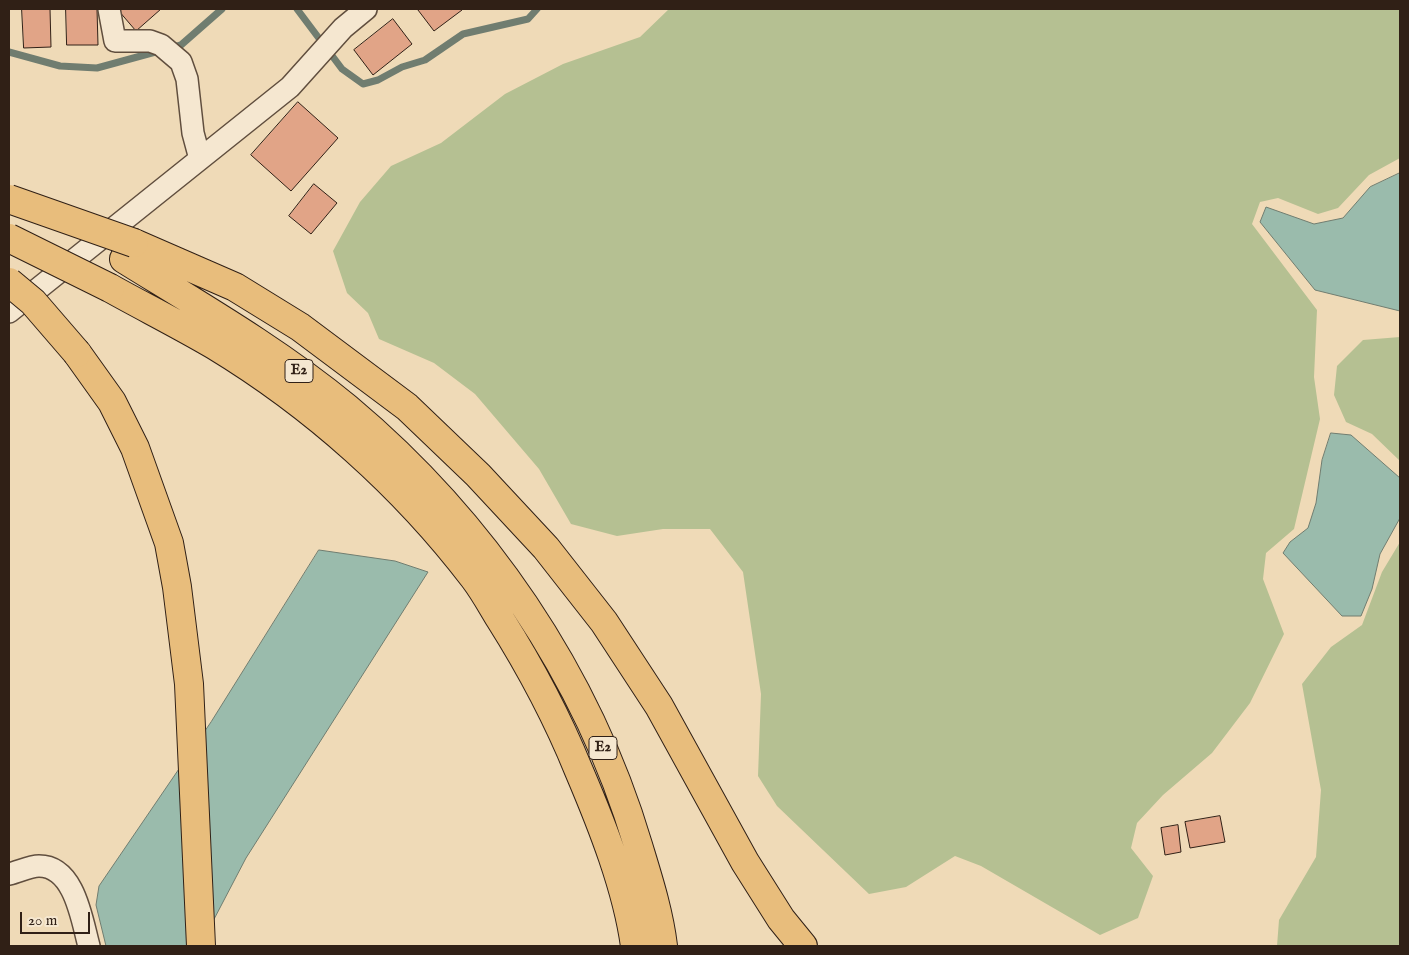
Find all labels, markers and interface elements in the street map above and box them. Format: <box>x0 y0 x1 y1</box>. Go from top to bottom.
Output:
road number: E2 <box>285 360 313 382</box>
road number: E2 <box>589 736 617 760</box>
scale bar <box>22 902 92 934</box>
text: 20 m <box>28 911 57 930</box>

